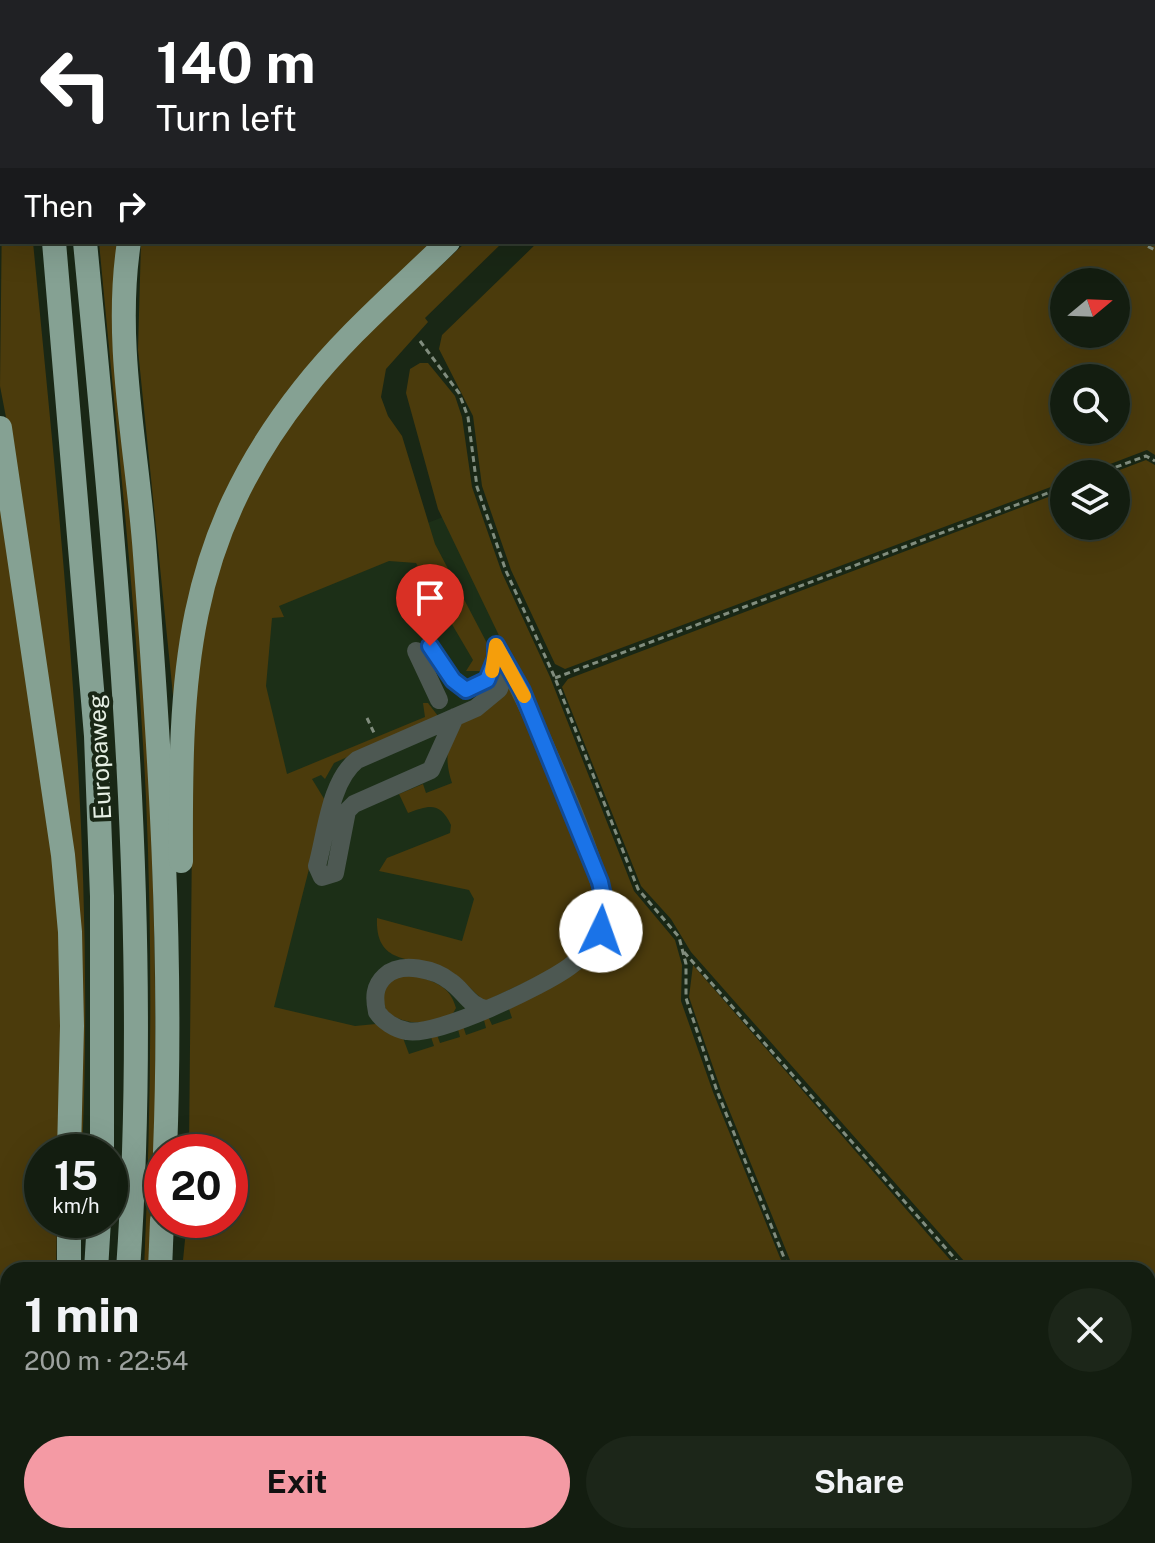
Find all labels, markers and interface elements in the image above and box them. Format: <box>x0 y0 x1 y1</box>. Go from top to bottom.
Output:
text: 140 m <box>156 30 316 96</box>
icon: left <box>24 32 128 136</box>
text: Turn left <box>156 97 297 139</box>
icon: right <box>109 184 153 228</box>
text: Then <box>24 188 93 224</box>
north arrow <box>1050 268 1130 348</box>
map controls <box>1050 268 1130 540</box>
button: search <box>1050 364 1130 444</box>
button: layers <box>1050 460 1130 540</box>
pin <box>396 564 464 646</box>
icon: arrive <box>408 576 452 620</box>
street label: Europaweg <box>82 694 116 820</box>
position arrow <box>559 889 643 973</box>
speed limit sign: 20 <box>144 1134 248 1238</box>
text: 15 <box>54 1152 98 1199</box>
text: km/h <box>52 1194 100 1218</box>
text: 1 min <box>24 1286 140 1343</box>
button: close <box>1048 1288 1132 1372</box>
text: 200 m · 22:54 <box>24 1345 188 1376</box>
button: Exit <box>24 1436 570 1528</box>
button: Share <box>586 1436 1132 1528</box>

